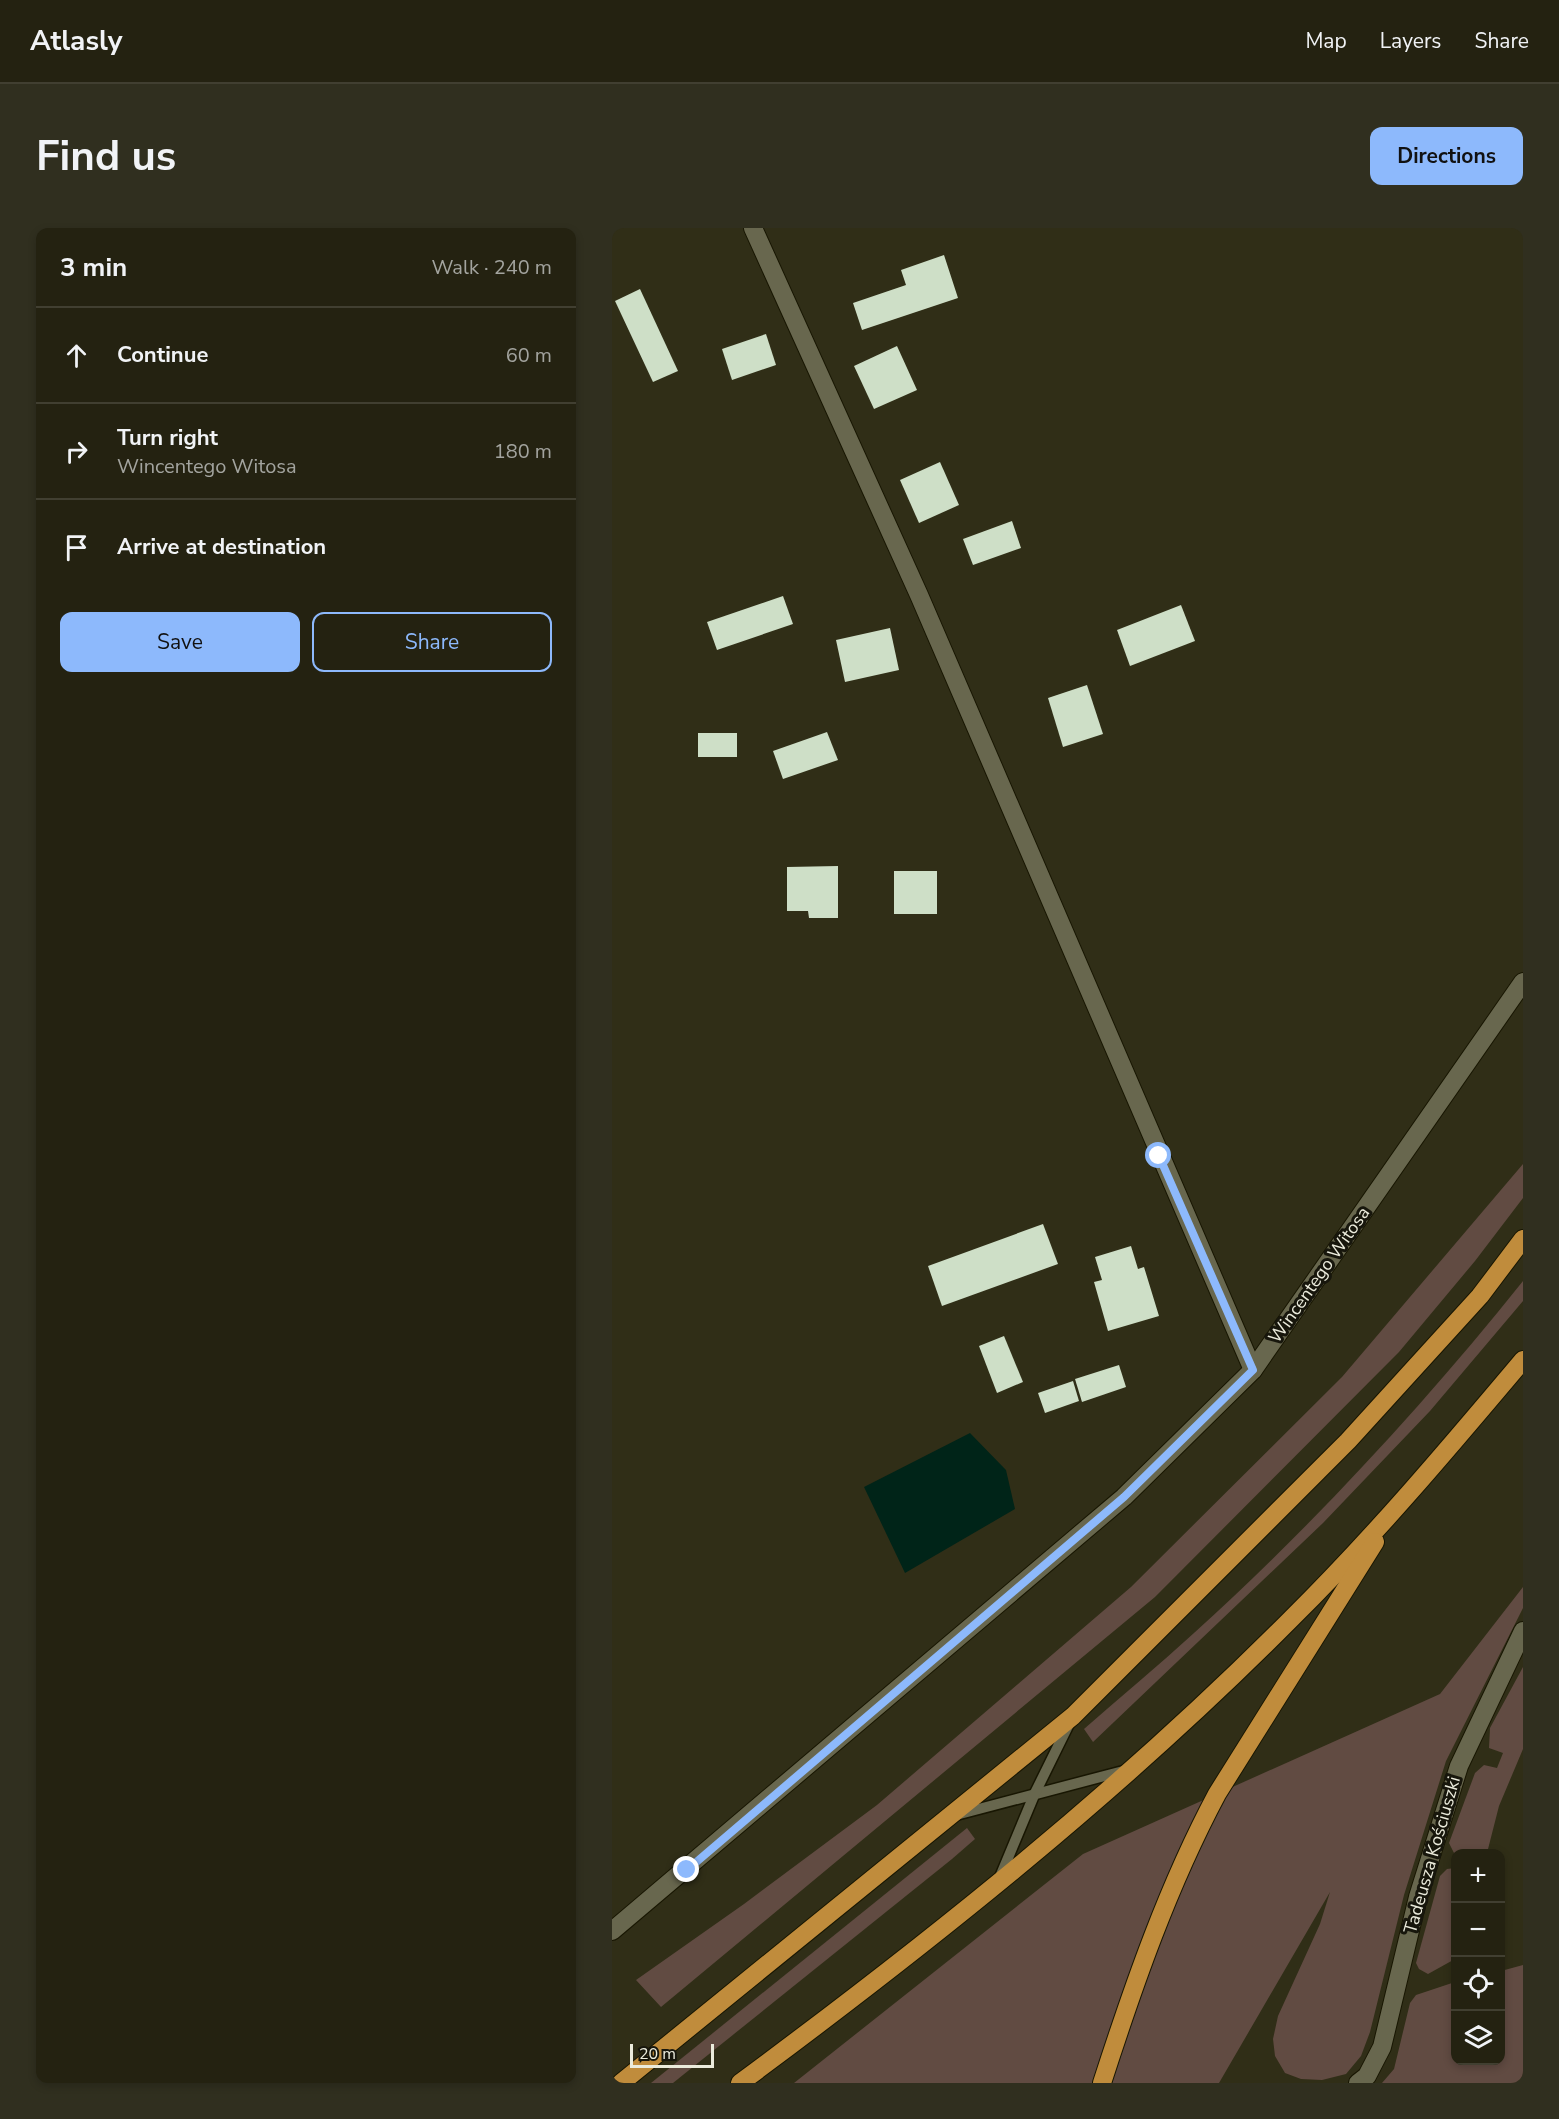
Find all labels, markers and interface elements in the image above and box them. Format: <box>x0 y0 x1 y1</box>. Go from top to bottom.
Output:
text: Atlasly <box>30 22 122 60</box>
text: Map <box>1305 27 1347 55</box>
text: Layers <box>1380 27 1441 55</box>
text: Share <box>1474 27 1529 55</box>
button: Directions <box>1370 127 1523 185</box>
text: Find us <box>36 128 176 185</box>
text: 3 min <box>60 250 127 285</box>
text: Walk · 240 m <box>432 254 552 281</box>
icon: ahead <box>60 339 93 372</box>
text: Continue <box>117 340 208 370</box>
text: 60 m <box>506 342 552 369</box>
text: Turn right <box>117 423 218 453</box>
icon: right <box>60 435 93 468</box>
text: 180 m <box>494 438 552 465</box>
text: Wincentego Witosa <box>117 453 297 480</box>
icon: arrive <box>60 531 93 564</box>
text: Arrive at destination <box>117 532 326 562</box>
button: Save <box>60 612 300 672</box>
button: Share <box>312 612 552 672</box>
route start <box>1145 1142 1171 1168</box>
street label: Wincentego Witosa <box>1263 1202 1375 1348</box>
street label: Tadeusza Kościuszki <box>1398 1774 1466 1936</box>
map controls <box>1451 1849 1505 2065</box>
button: + <box>1451 1849 1505 1903</box>
route end <box>673 1856 699 1882</box>
button: − <box>1451 1903 1505 1957</box>
button: locate <box>1451 1957 1505 2011</box>
button: layers <box>1451 2011 1505 2065</box>
scale bar <box>630 2041 714 2068</box>
text: 20 m <box>639 2043 676 2065</box>

